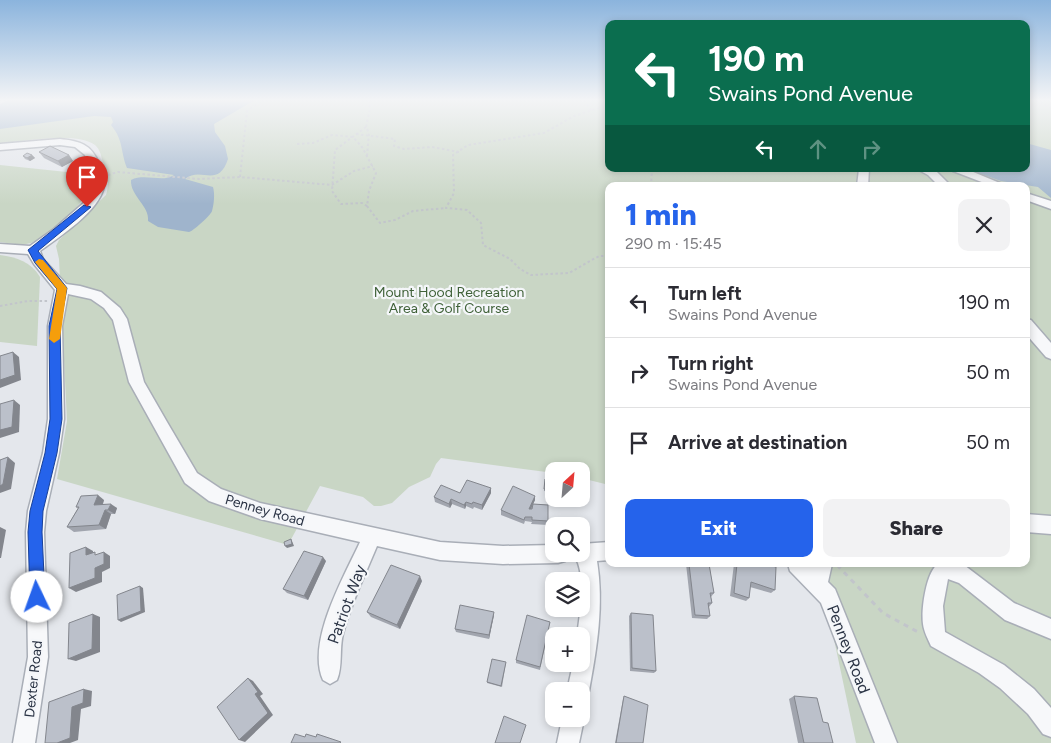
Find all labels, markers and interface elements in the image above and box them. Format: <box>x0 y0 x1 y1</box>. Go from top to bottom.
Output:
text: 190 m <box>708 38 805 80</box>
icon: left <box>625 40 690 105</box>
text: Swains Pond Avenue <box>708 80 913 107</box>
icon: left <box>751 135 779 163</box>
icon: ahead <box>804 135 832 163</box>
icon: right <box>857 135 885 163</box>
pin <box>66 156 108 207</box>
icon: arrive <box>73 163 101 191</box>
text: 1 min <box>625 196 697 233</box>
button: close <box>958 199 1010 251</box>
text: 290 m · 15:45 <box>625 234 722 253</box>
text: Turn left <box>668 282 742 305</box>
park label: Mount Hood Recreation Area & Golf Course <box>374 284 525 317</box>
icon: left <box>625 289 653 317</box>
text: 190 m <box>958 291 1010 314</box>
text: Swains Pond Avenue <box>668 305 817 324</box>
text: Turn right <box>668 352 754 375</box>
icon: right <box>625 359 653 387</box>
text: 50 m <box>966 361 1010 384</box>
text: Swains Pond Avenue <box>668 375 817 394</box>
icon: arrive <box>625 429 653 457</box>
text: Arrive at destination <box>668 431 847 454</box>
text: 50 m <box>966 431 1010 454</box>
north arrow <box>545 462 590 508</box>
map controls <box>545 462 590 727</box>
street label: Penney Road <box>223 491 306 530</box>
button: Exit <box>625 499 813 557</box>
button: Share <box>823 499 1010 557</box>
button: search <box>545 517 590 562</box>
street label: Patriot Way <box>323 561 370 646</box>
position arrow <box>10 570 62 622</box>
button: layers <box>545 572 590 617</box>
street label: Penney Road <box>823 602 874 696</box>
button: + <box>545 627 590 672</box>
street label: Dexter Road <box>21 640 46 718</box>
button: − <box>545 682 590 727</box>

